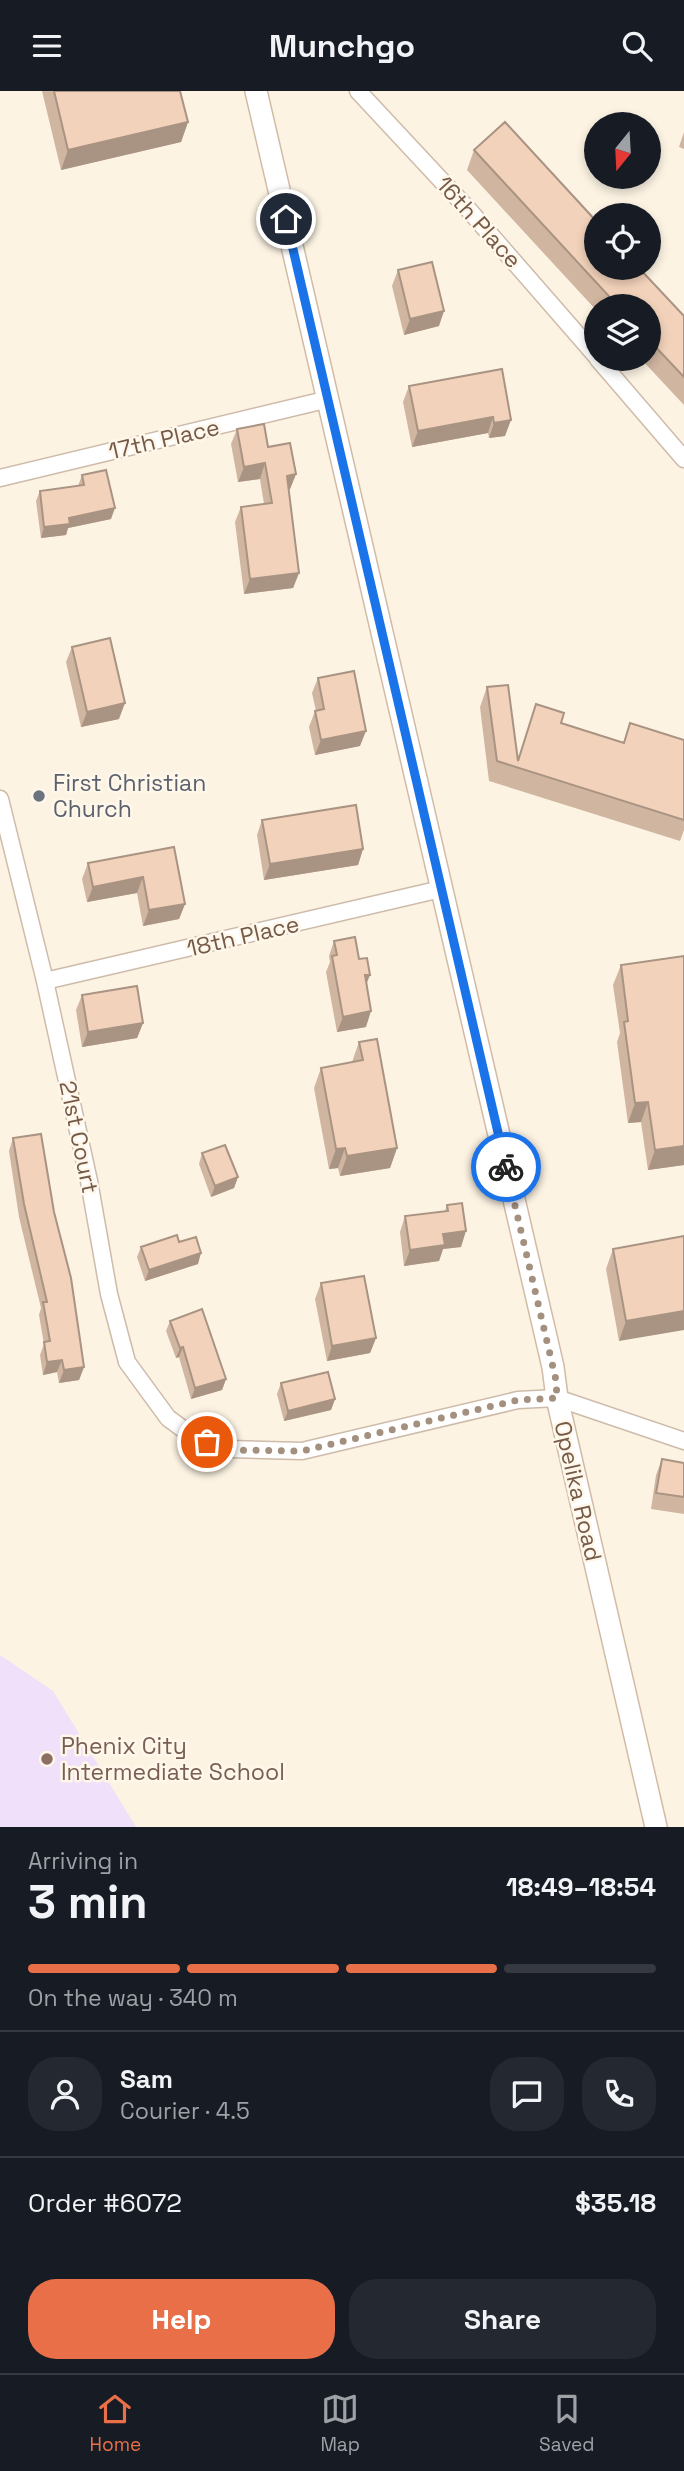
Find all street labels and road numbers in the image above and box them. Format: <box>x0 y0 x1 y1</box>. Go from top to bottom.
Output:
street label: 16th Place <box>430 170 528 274</box>
street label: 17th Place <box>106 412 222 466</box>
street label: 18th Place <box>184 909 302 963</box>
street label: 21st Court <box>52 1078 106 1196</box>
street label: Opelika Road <box>547 1418 609 1564</box>

